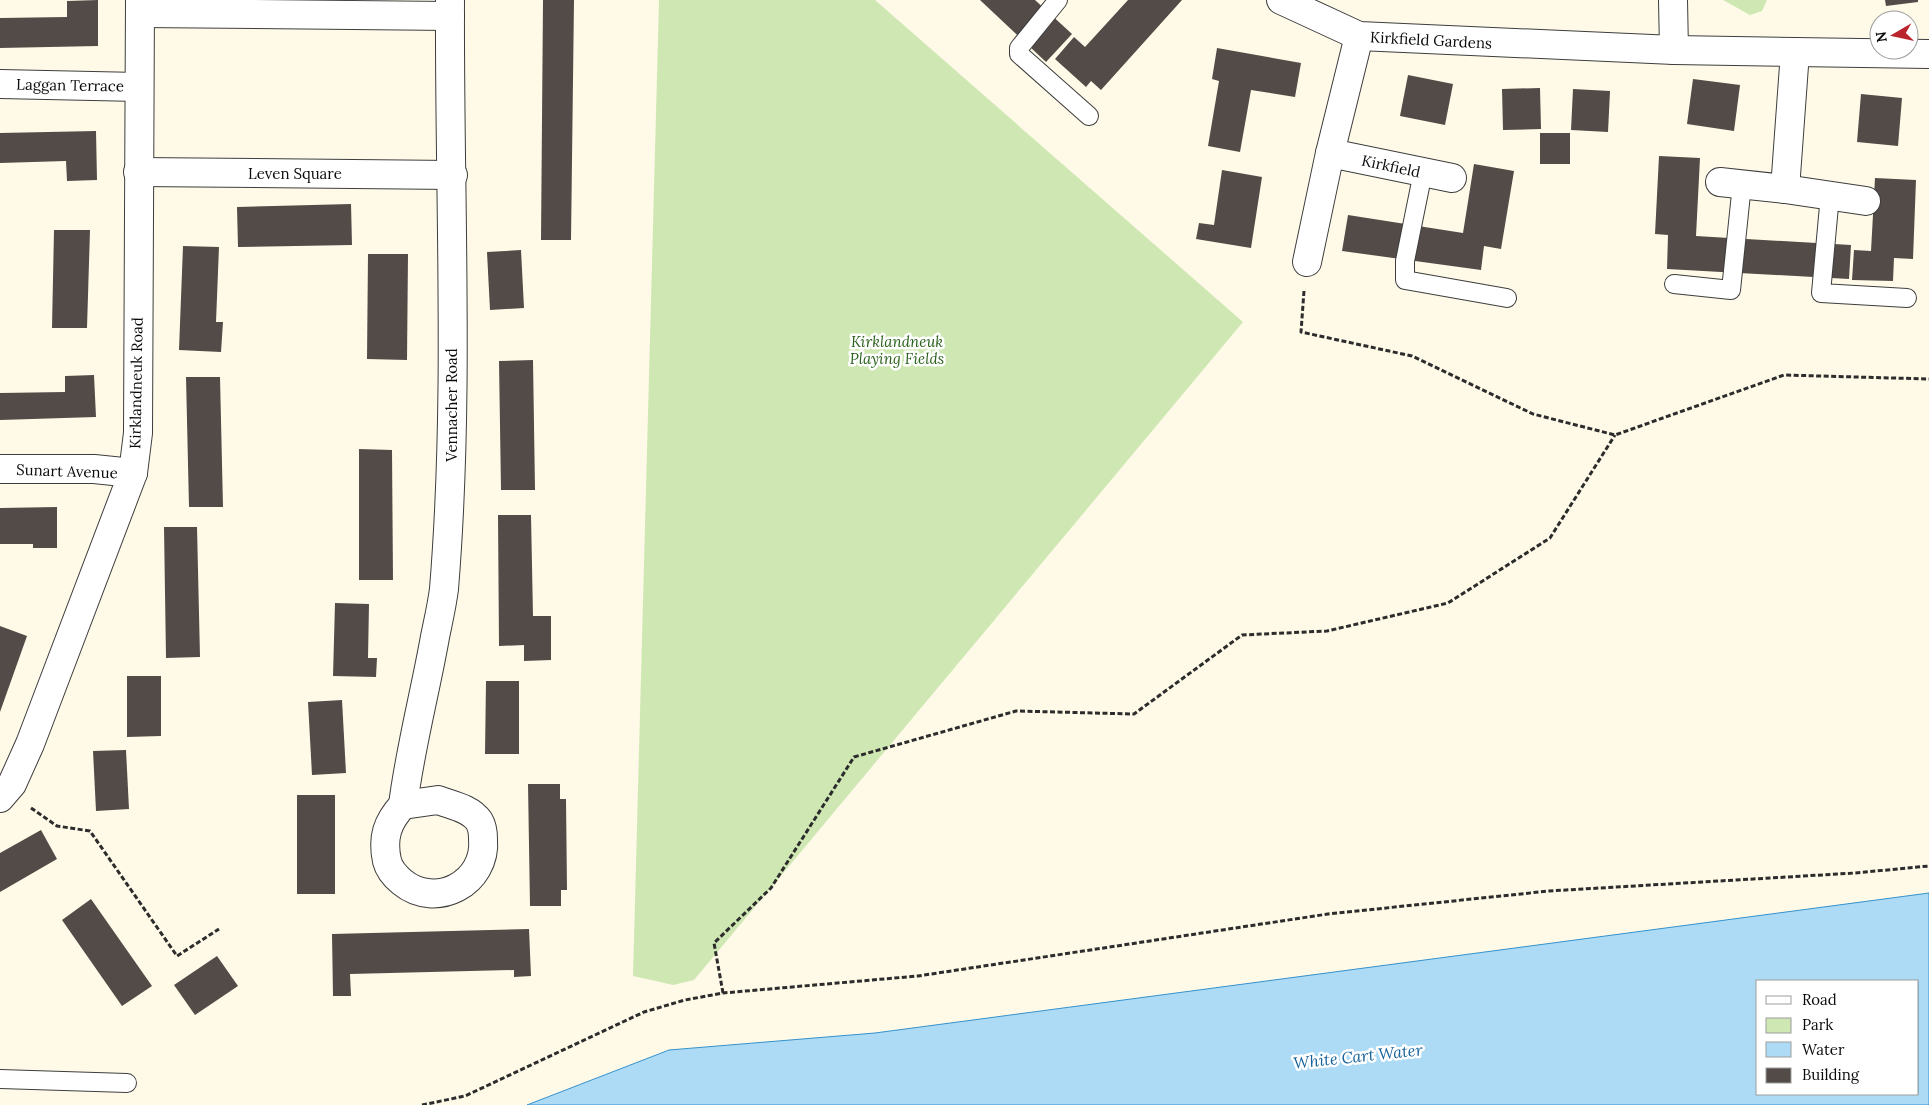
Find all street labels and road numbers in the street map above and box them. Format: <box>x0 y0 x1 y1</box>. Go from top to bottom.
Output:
street label: Kirkfield Gardens <box>1370 27 1493 53</box>
street label: Laggan Terrace <box>16 75 124 95</box>
street label: Kirkfield <box>1360 151 1422 181</box>
street label: Leven Square <box>248 164 342 183</box>
street label: Kirklandneuk Road <box>125 317 147 449</box>
street label: Vennacher Road <box>442 348 461 463</box>
street label: Sunart Avenue <box>16 460 118 482</box>

